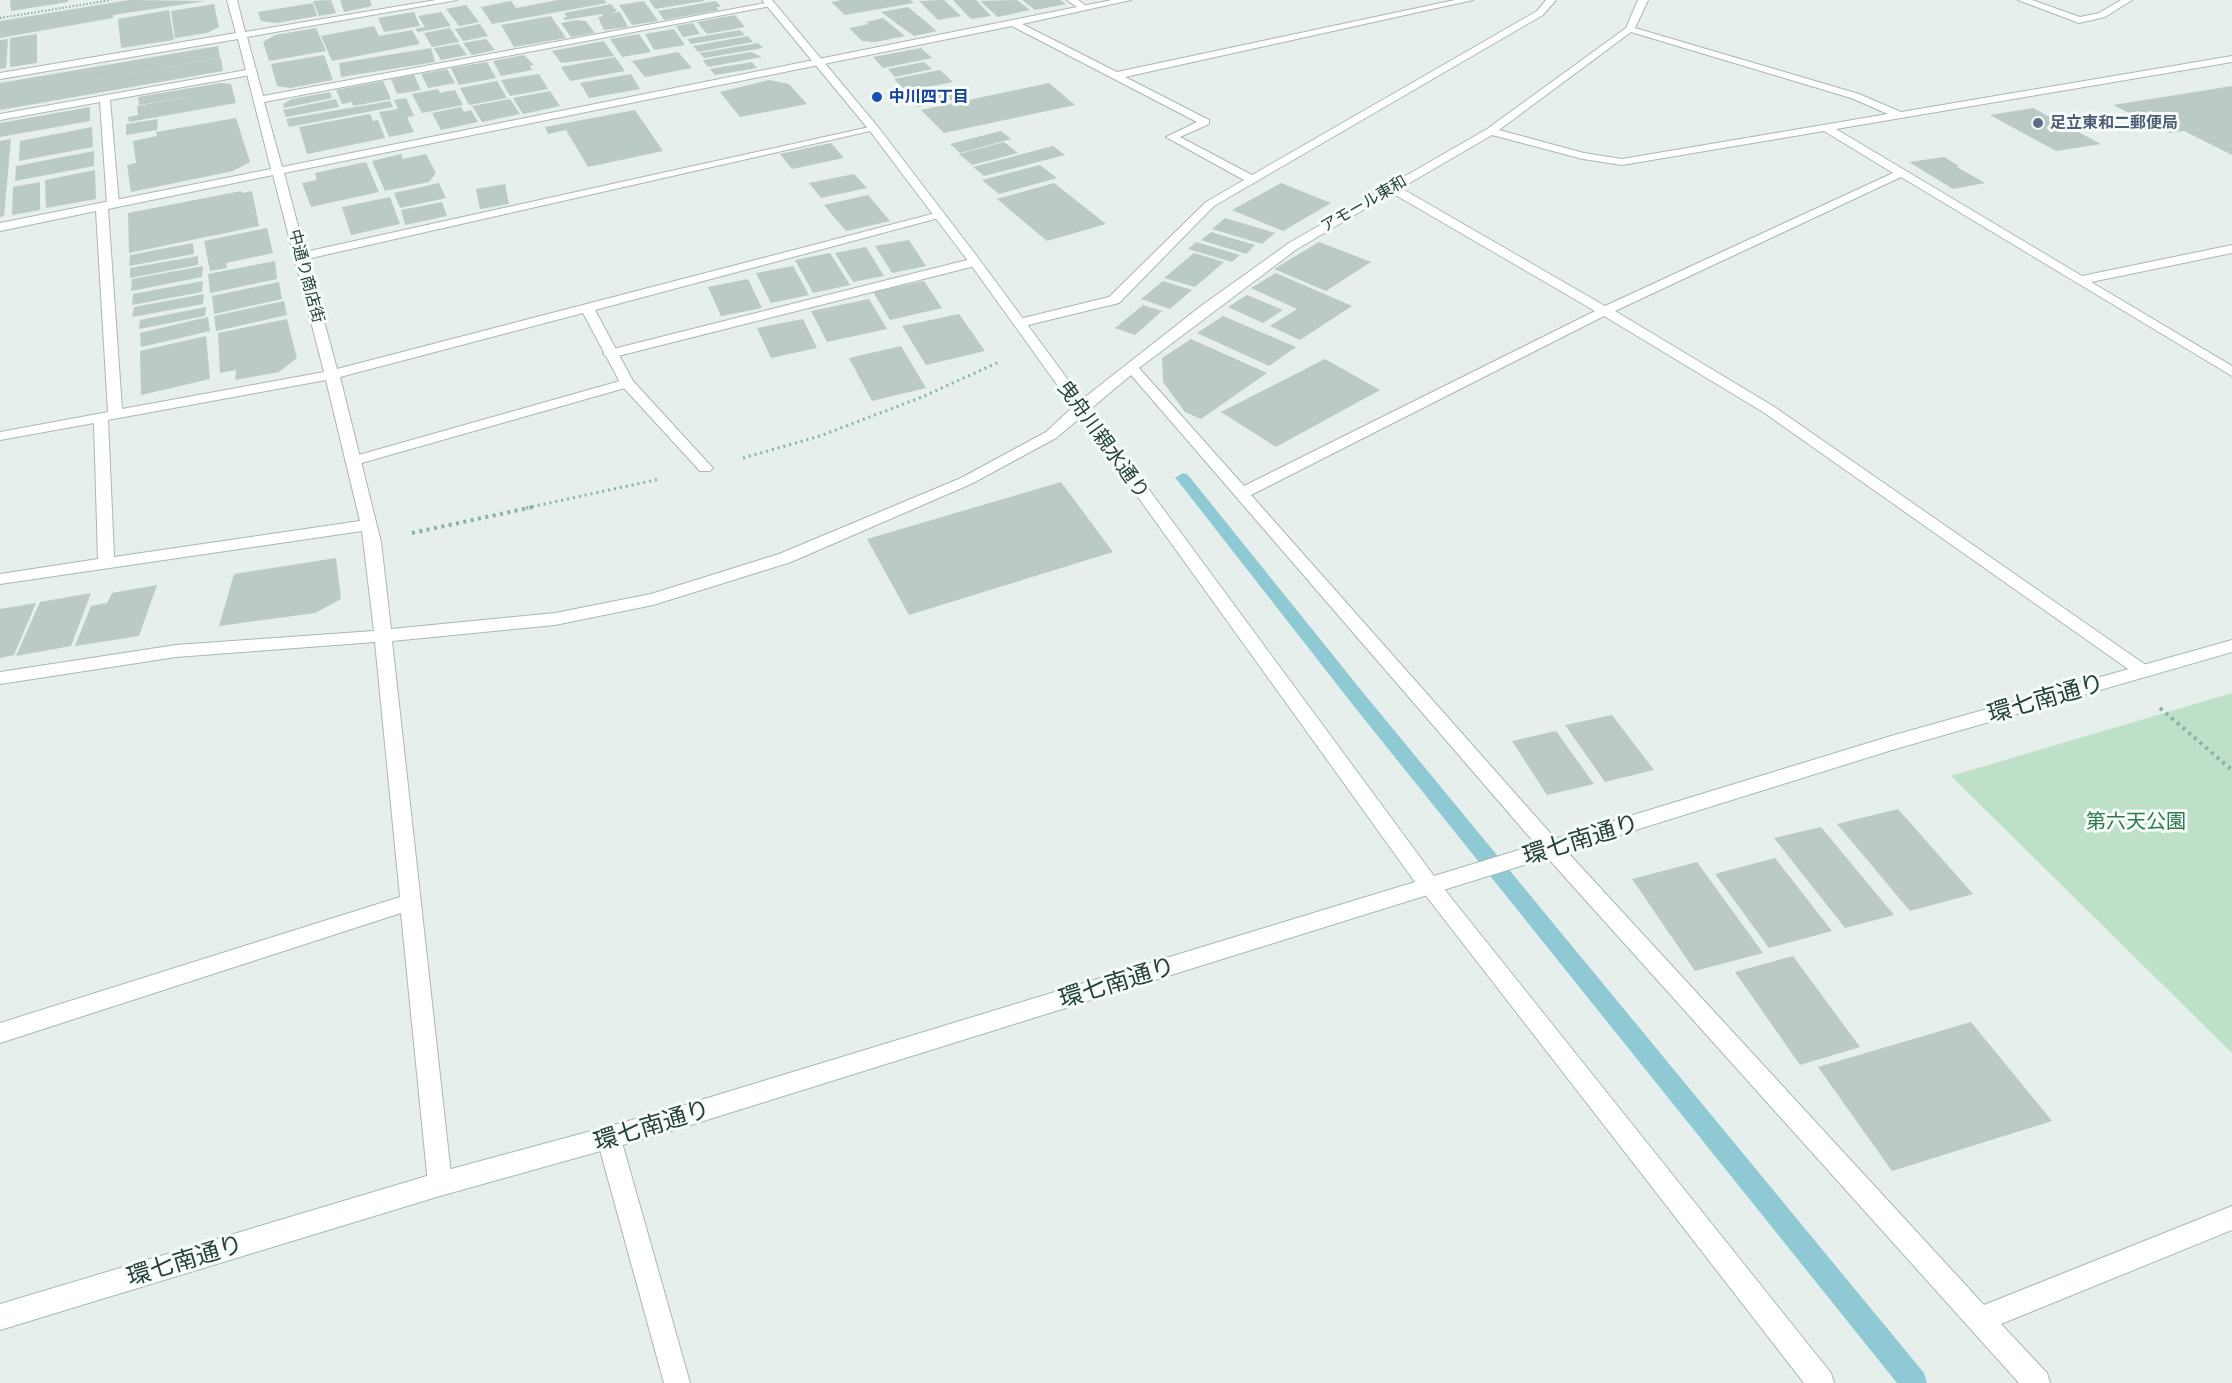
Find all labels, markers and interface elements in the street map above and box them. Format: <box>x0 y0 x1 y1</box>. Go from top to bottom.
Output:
place label: 中川四丁目 <box>889 87 969 107</box>
marker: 中川四丁目 <box>870 90 884 104</box>
place label: 足立東和二郵便局 <box>2050 113 2178 133</box>
marker: 足立東和二郵便局 <box>2031 116 2045 130</box>
street label: アモール東和 <box>1318 172 1410 236</box>
street label: 中通り商店街 <box>284 227 328 325</box>
street label: 曳舟川親水通り <box>1052 376 1154 504</box>
street label: 環七南通り <box>1984 669 2108 729</box>
street label: 環七南通り <box>1519 809 1643 871</box>
park label: 第六天公園 <box>2086 810 2186 834</box>
street label: 環七南通り <box>1055 952 1179 1014</box>
street label: 環七南通り <box>590 1095 714 1157</box>
street label: 環七南通り <box>123 1230 247 1292</box>

